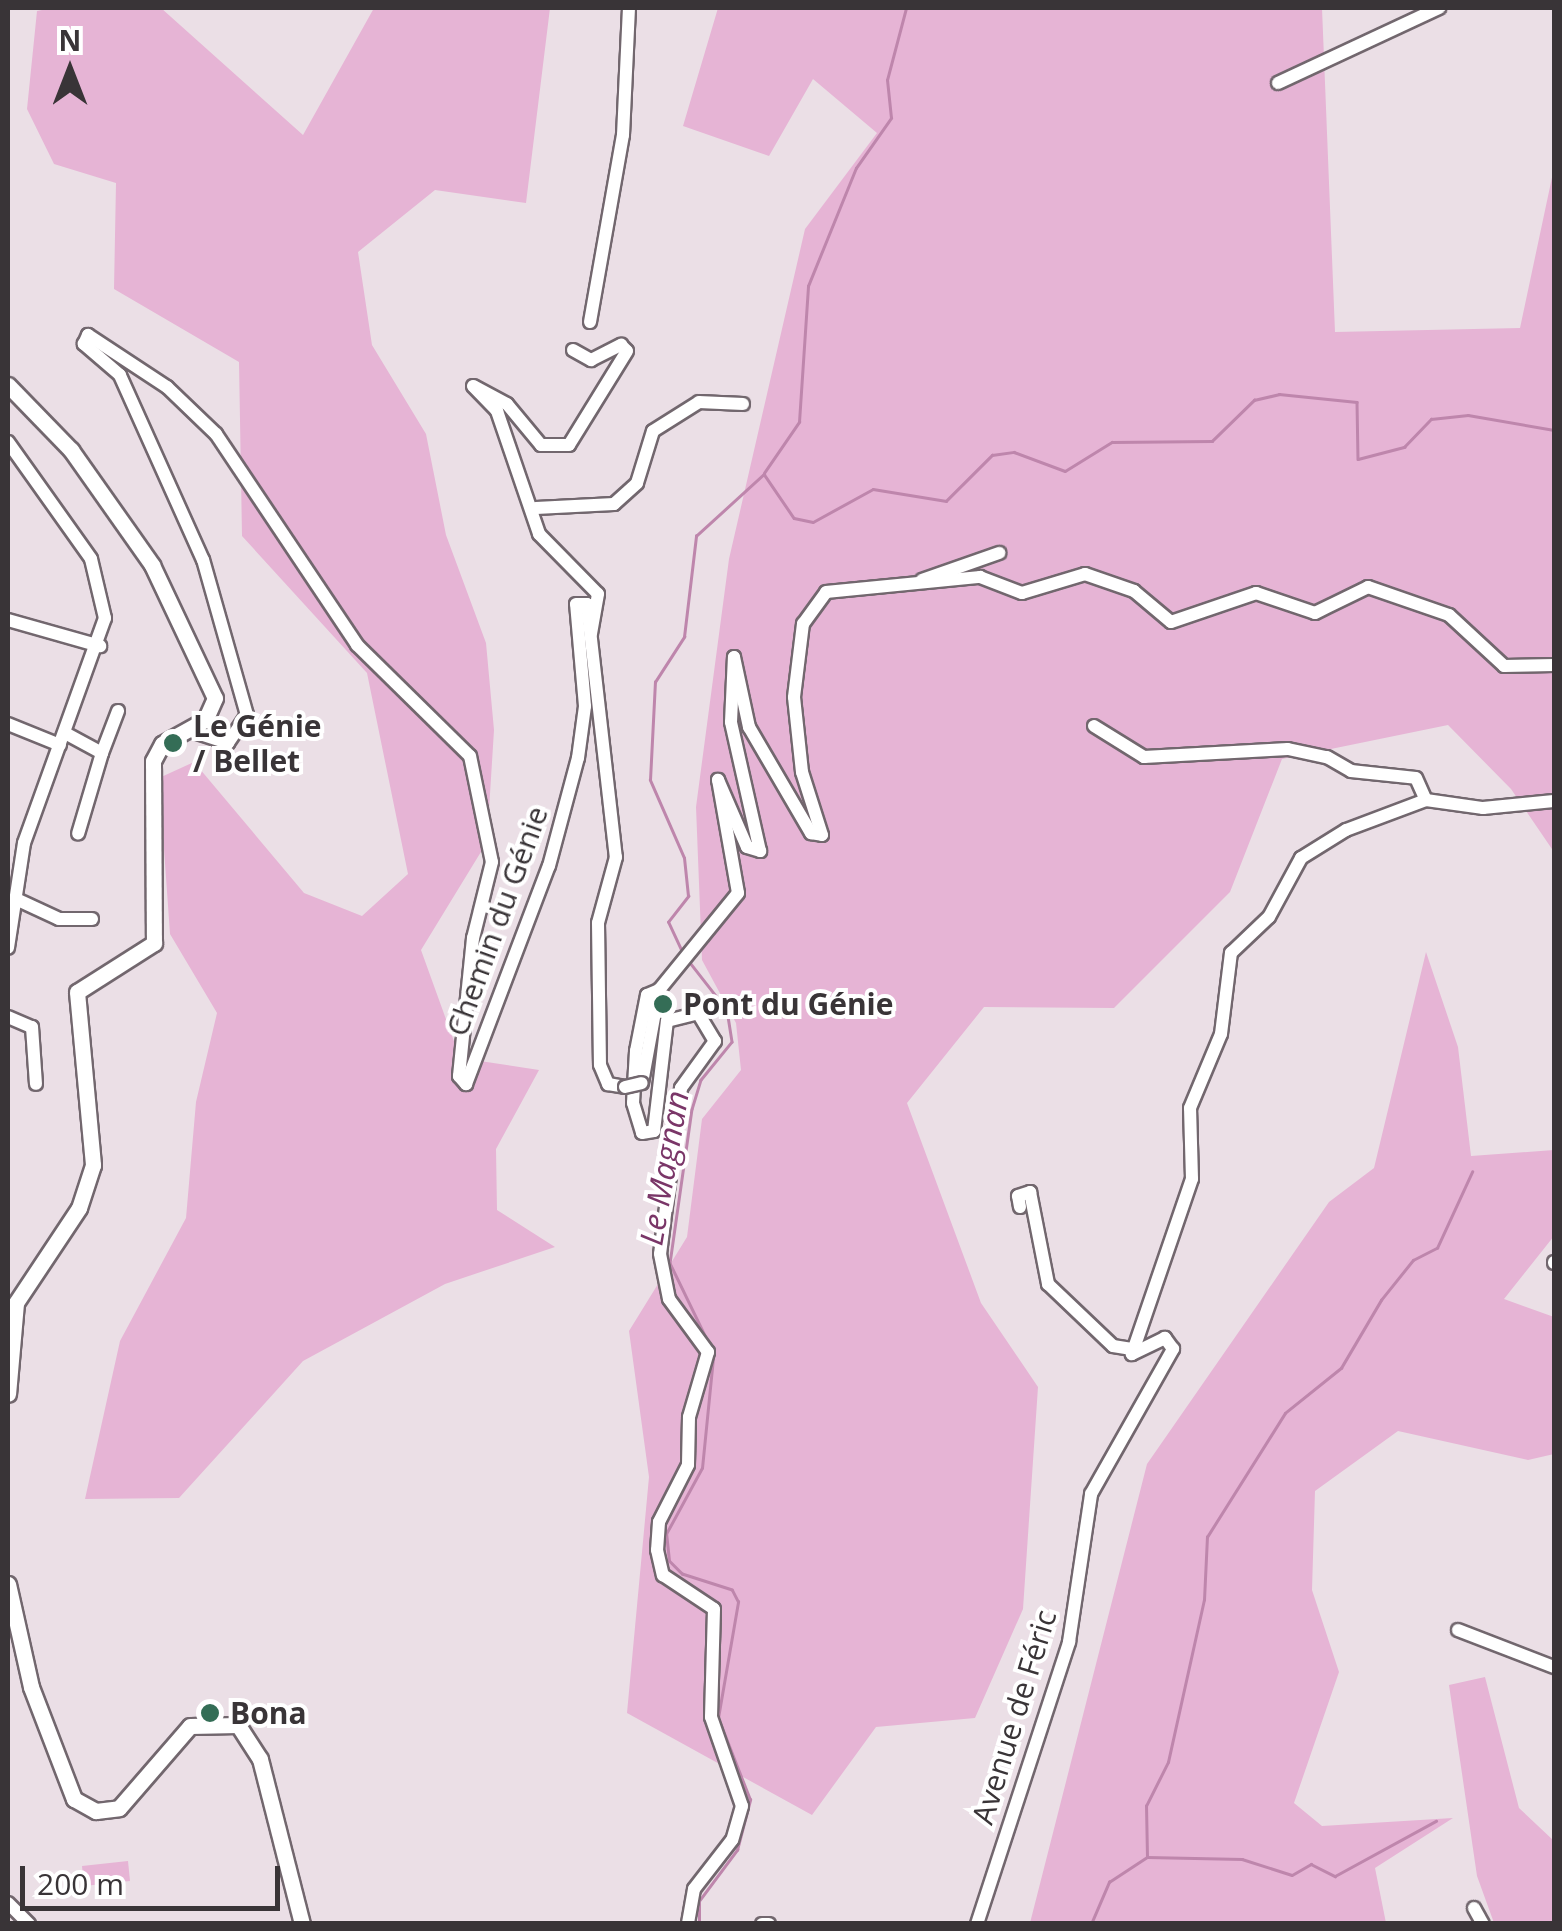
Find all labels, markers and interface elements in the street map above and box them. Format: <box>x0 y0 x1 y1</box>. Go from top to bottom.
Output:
north arrow <box>20 20 120 120</box>
text: N <box>59 21 81 59</box>
place label: Le Génie / Bellet <box>193 708 322 778</box>
marker: Le Génie / Bellet <box>162 732 184 754</box>
street label: Chemin du Génie <box>439 801 555 1041</box>
place label: Pont du Génie <box>683 986 893 1022</box>
marker: Pont du Génie <box>652 993 674 1015</box>
water label: Le Magnan <box>632 1088 696 1248</box>
street label: Avenue de Féric <box>964 1606 1064 1828</box>
place label: Bona <box>230 1695 307 1731</box>
marker: Bona <box>199 1702 221 1724</box>
scale bar <box>25 1846 285 1908</box>
text: 200 m <box>37 1863 124 1904</box>

